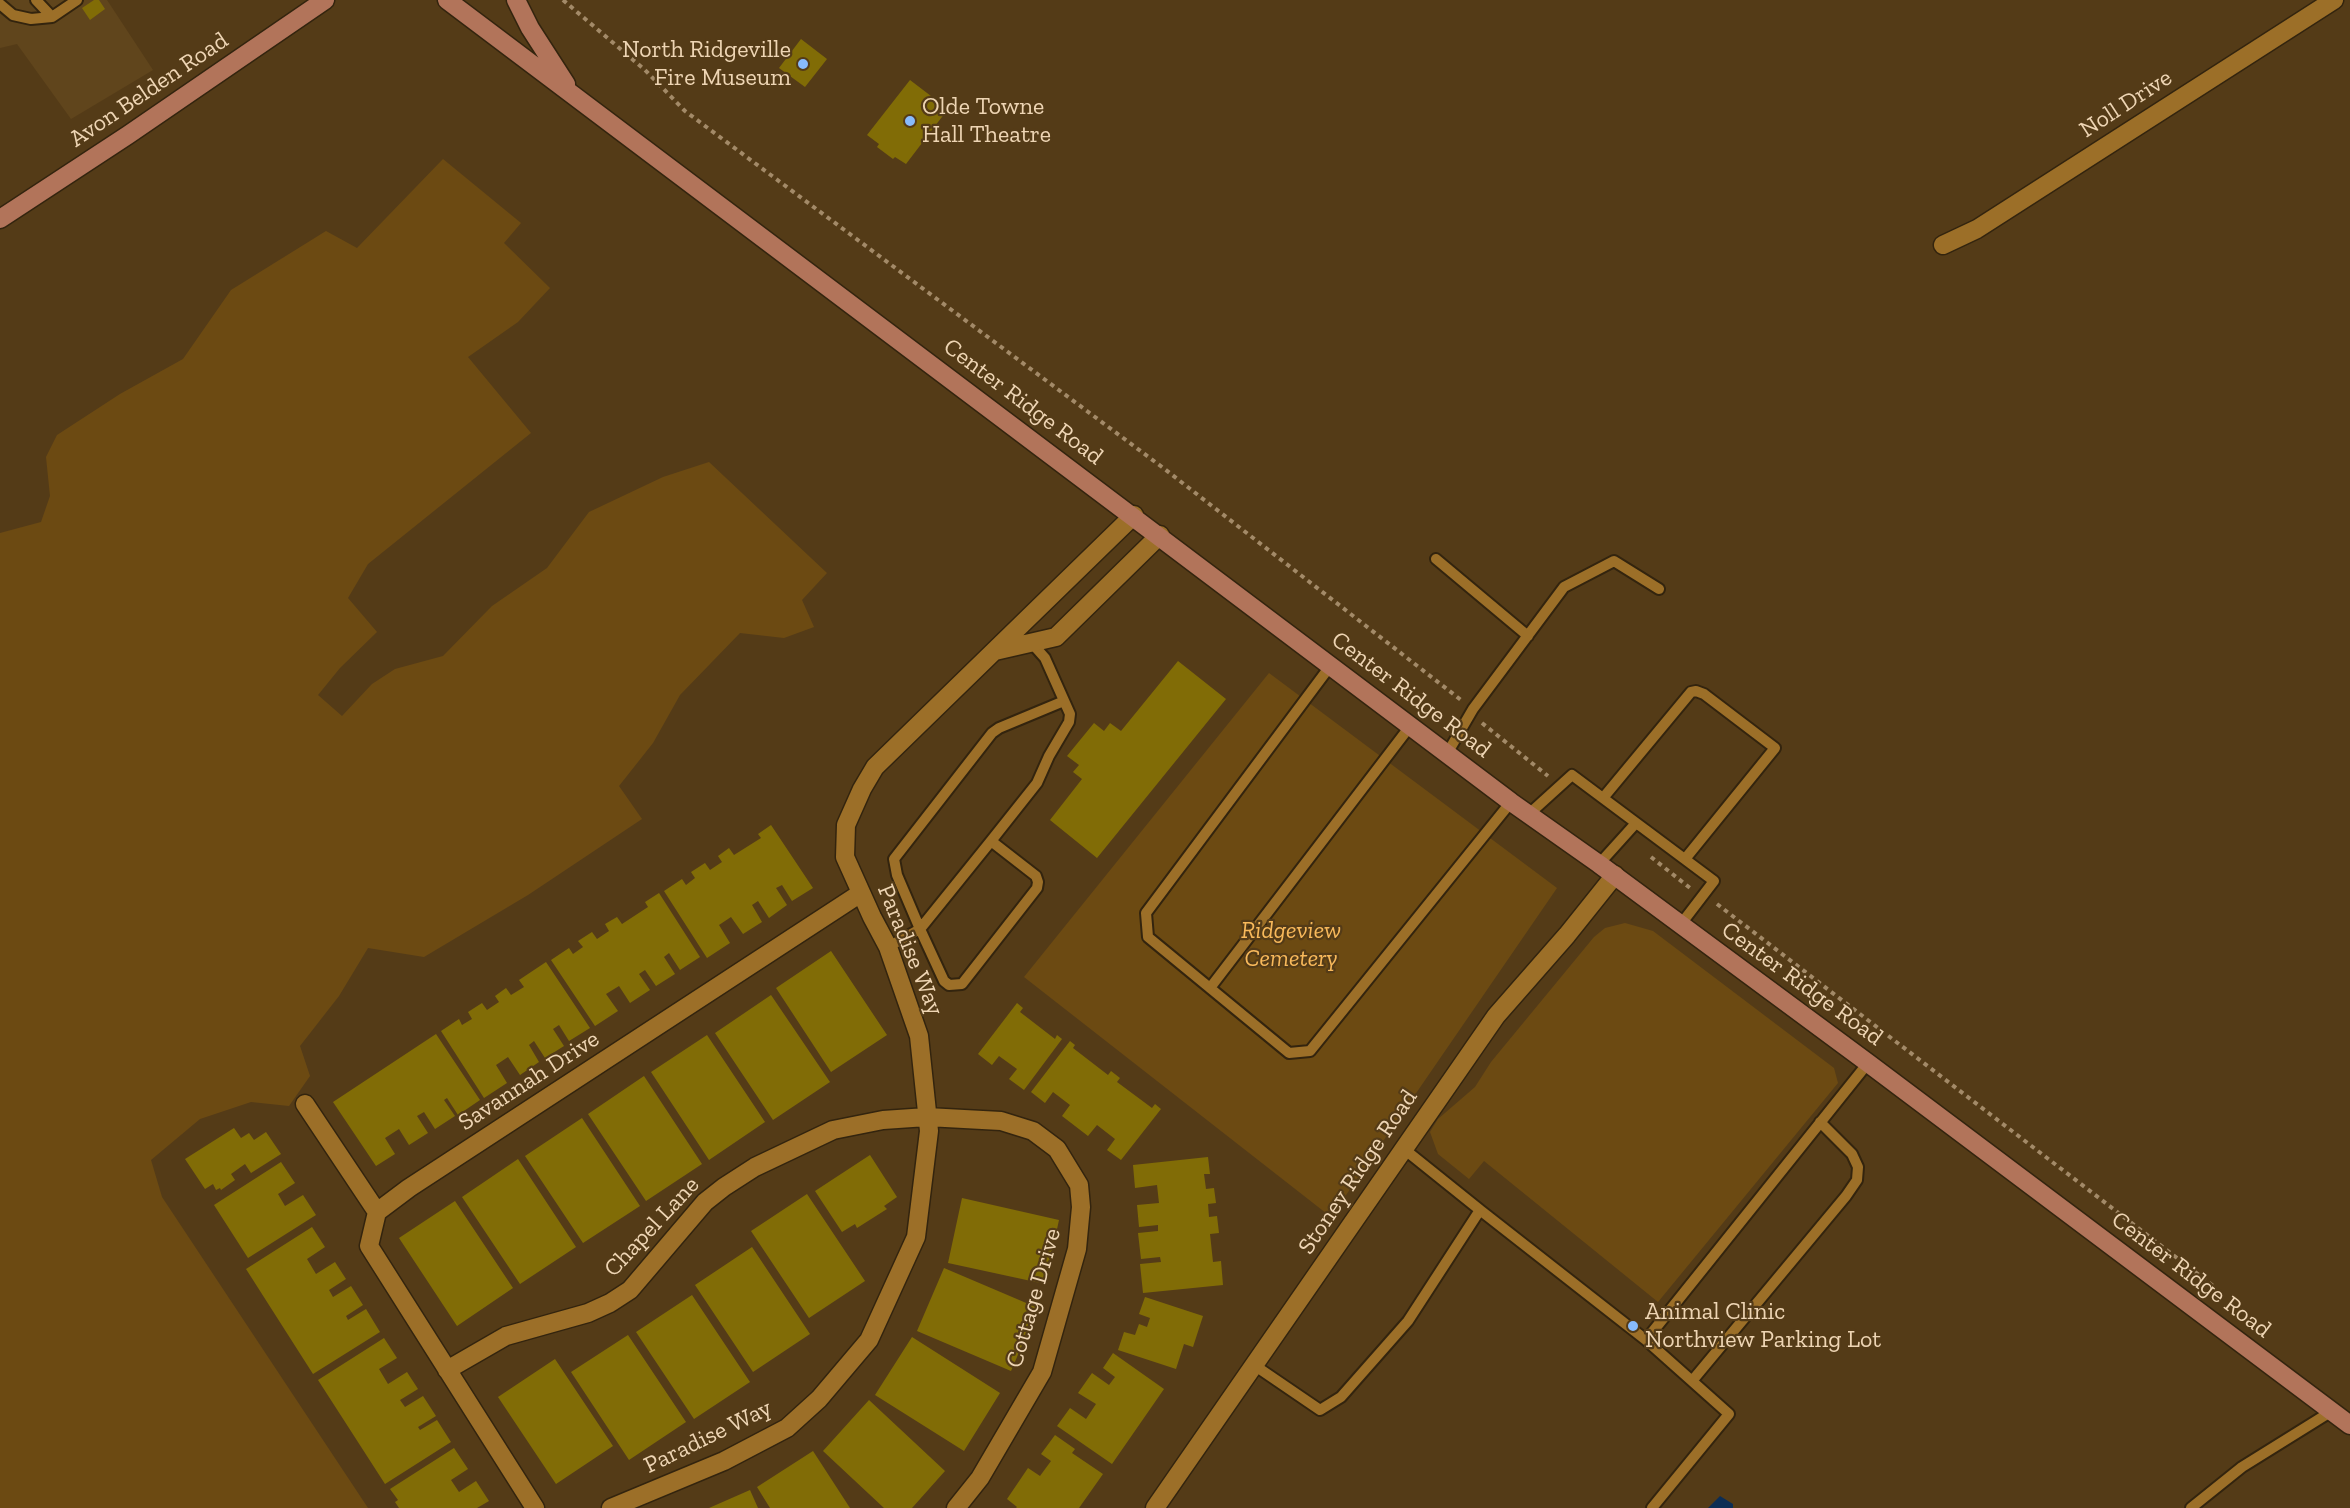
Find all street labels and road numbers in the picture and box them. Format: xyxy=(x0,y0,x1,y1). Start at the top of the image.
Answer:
street label: Avon Belden Road xyxy=(64,26,234,154)
street label: Noll Drive xyxy=(2074,64,2178,144)
street label: Center Ridge Road xyxy=(937,333,1109,471)
street label: Center Ridge Road xyxy=(1325,626,1497,764)
street label: Paradise Way xyxy=(871,880,949,1020)
street label: Center Ridge Road xyxy=(1716,916,1888,1052)
street label: Savannah Drive xyxy=(453,1025,605,1137)
street label: Stoney Ridge Road xyxy=(1292,1084,1424,1260)
street label: Chapel Lane xyxy=(598,1171,706,1283)
street label: Center Ridge Road xyxy=(2105,1206,2277,1344)
street label: Cottage Drive xyxy=(1000,1225,1068,1371)
street label: Paradise Way xyxy=(639,1394,777,1480)

